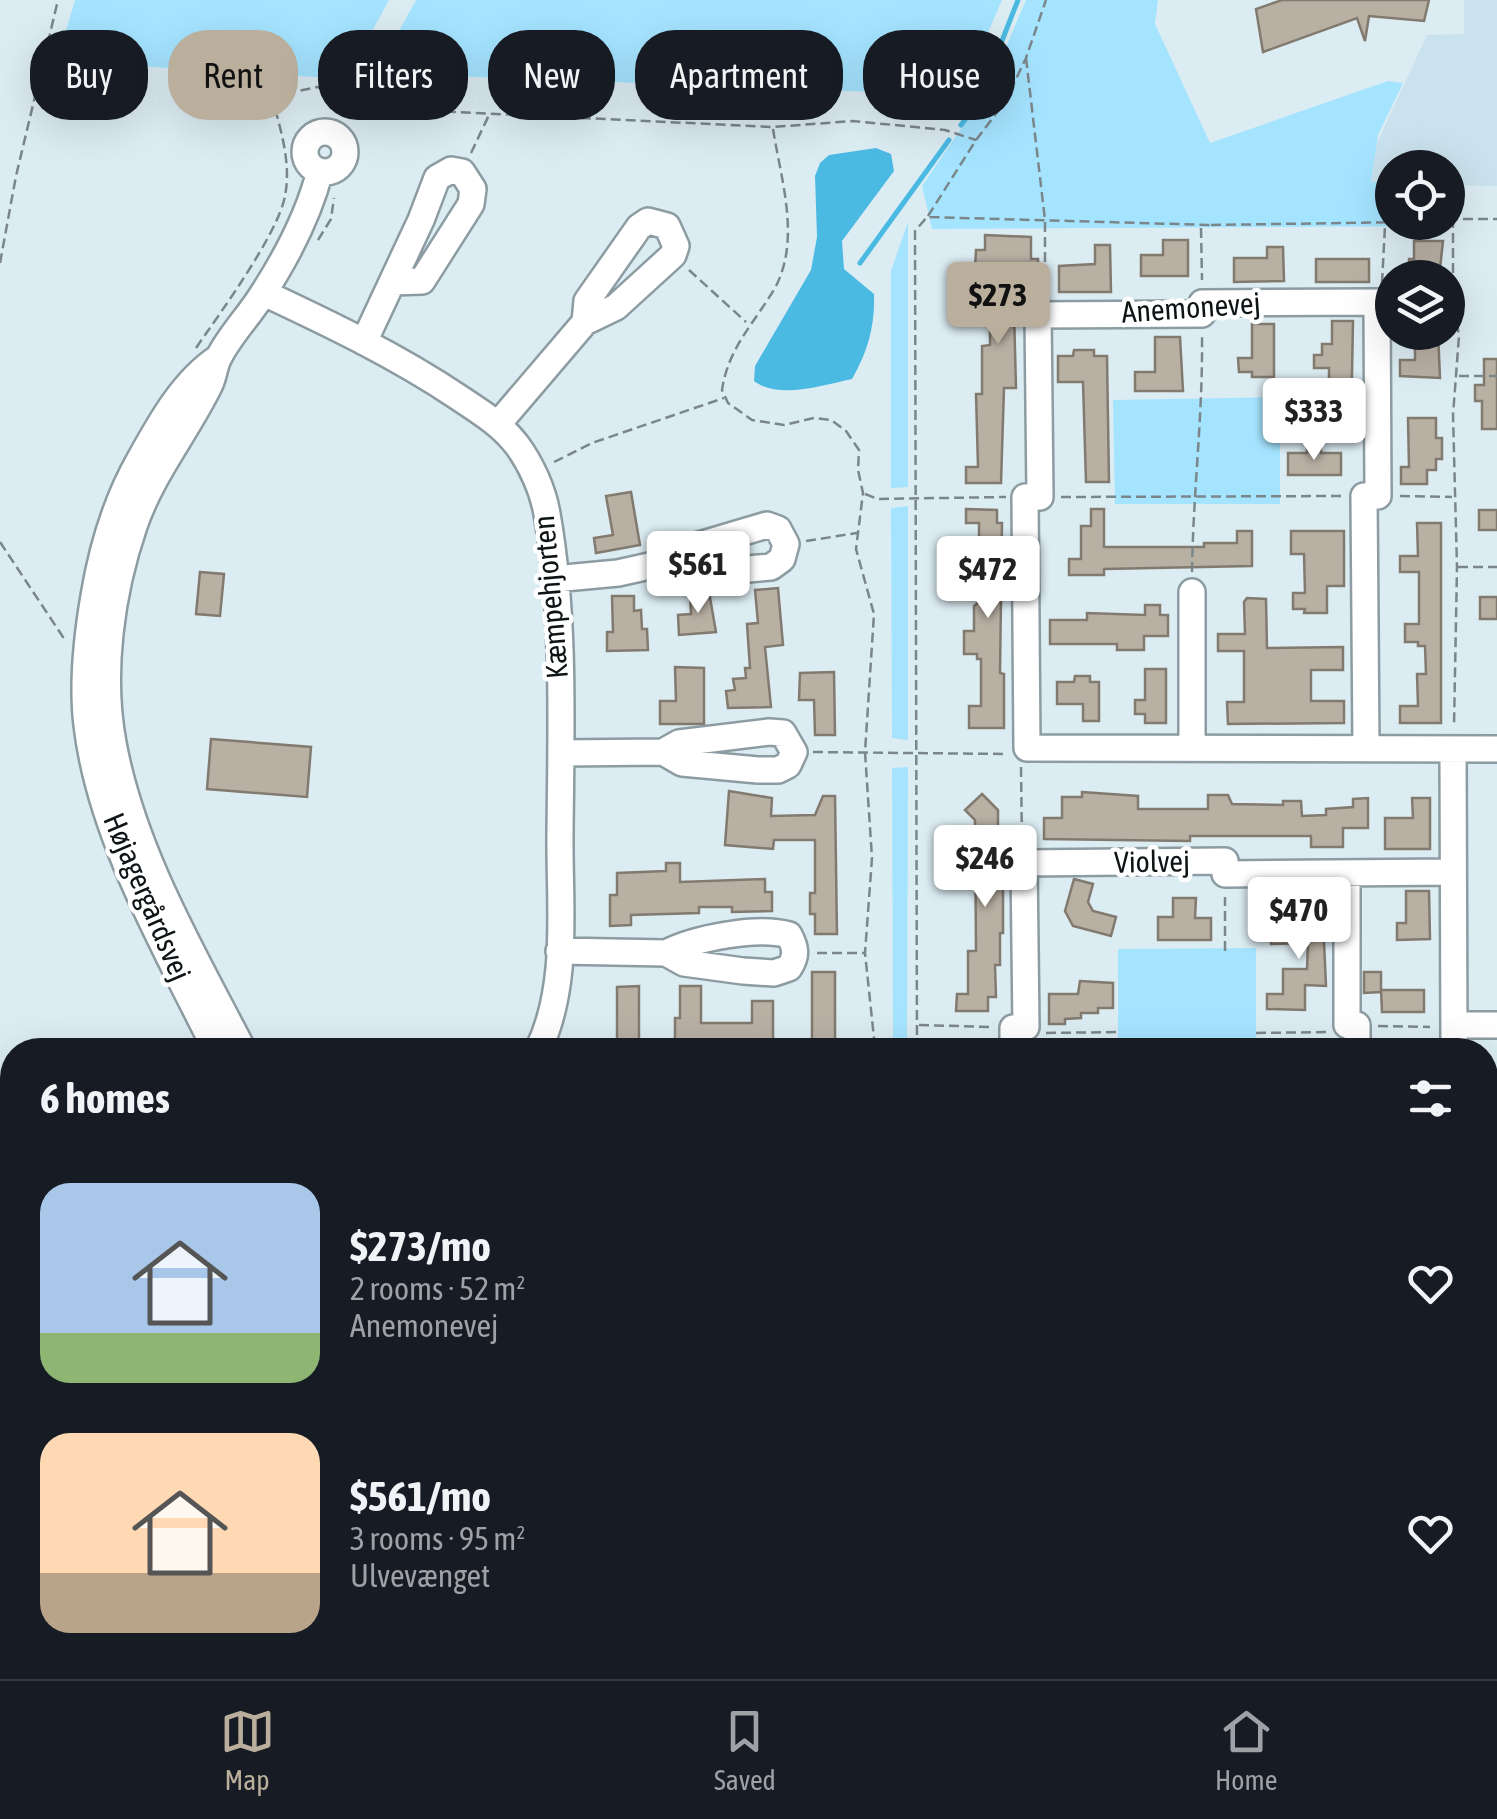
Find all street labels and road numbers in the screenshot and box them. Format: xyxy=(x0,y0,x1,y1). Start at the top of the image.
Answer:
street label: Anemonevej xyxy=(1120,285,1261,329)
street label: Kæmpehjorten xyxy=(526,514,574,680)
street label: Højagergårdsvej xyxy=(97,808,198,986)
street label: Violvej xyxy=(1114,843,1190,879)

